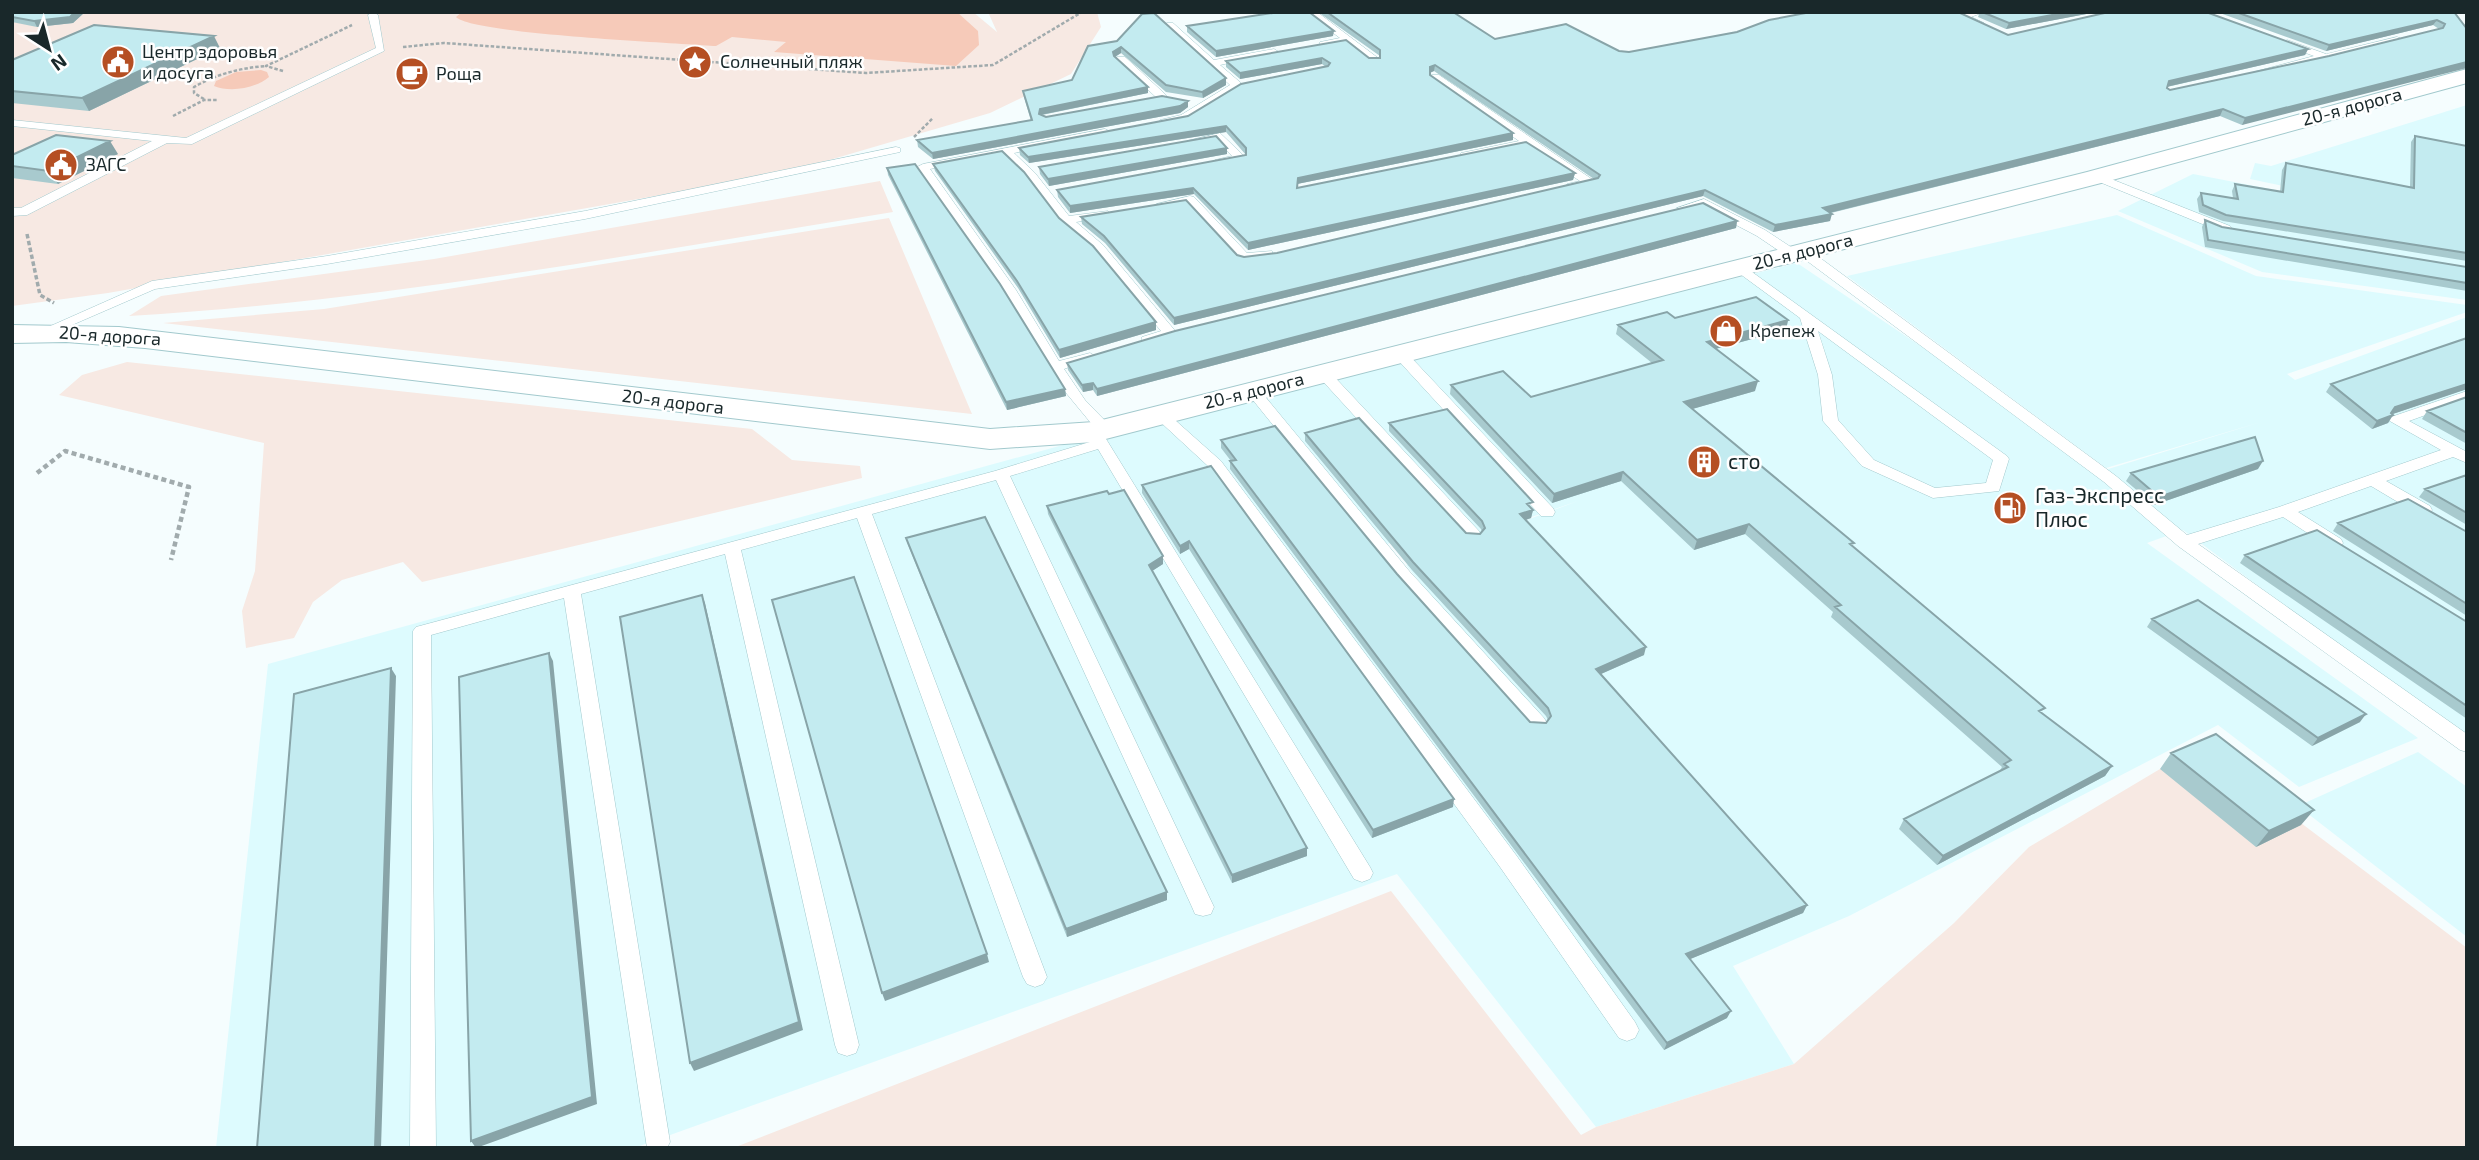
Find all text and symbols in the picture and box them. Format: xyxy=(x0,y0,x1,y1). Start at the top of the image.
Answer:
north arrow xyxy=(14,14,84,84)
place label: Центр здоровья и досуга xyxy=(142,40,277,83)
public building icon: Центр здоровья и досуга xyxy=(99,43,137,81)
place icon: Солнечный пляж xyxy=(676,43,714,81)
text: N xyxy=(47,50,72,76)
place label: Солнечный пляж xyxy=(720,50,863,72)
cafe icon: Роща xyxy=(393,55,431,93)
place label: Роща xyxy=(436,62,482,84)
street label: 20-я дорога xyxy=(2299,82,2404,130)
public building icon: ЗАГС xyxy=(42,146,80,184)
place label: ЗАГС xyxy=(86,153,126,175)
street label: 20-я дорога xyxy=(1750,228,1855,274)
shop icon: Крепеж xyxy=(1707,312,1745,350)
place label: Крепеж xyxy=(1750,319,1815,341)
street label: 20-я дорога xyxy=(58,320,162,350)
street label: 20-я дорога xyxy=(1201,367,1306,413)
street label: 20-я дорога xyxy=(621,384,725,418)
building icon: сто xyxy=(1685,443,1723,481)
place label: сто xyxy=(1728,448,1760,473)
place label: Газ-Экспресс Плюс xyxy=(2035,482,2164,531)
fuel station icon: Газ-Экспресс Плюс xyxy=(1991,489,2029,527)

